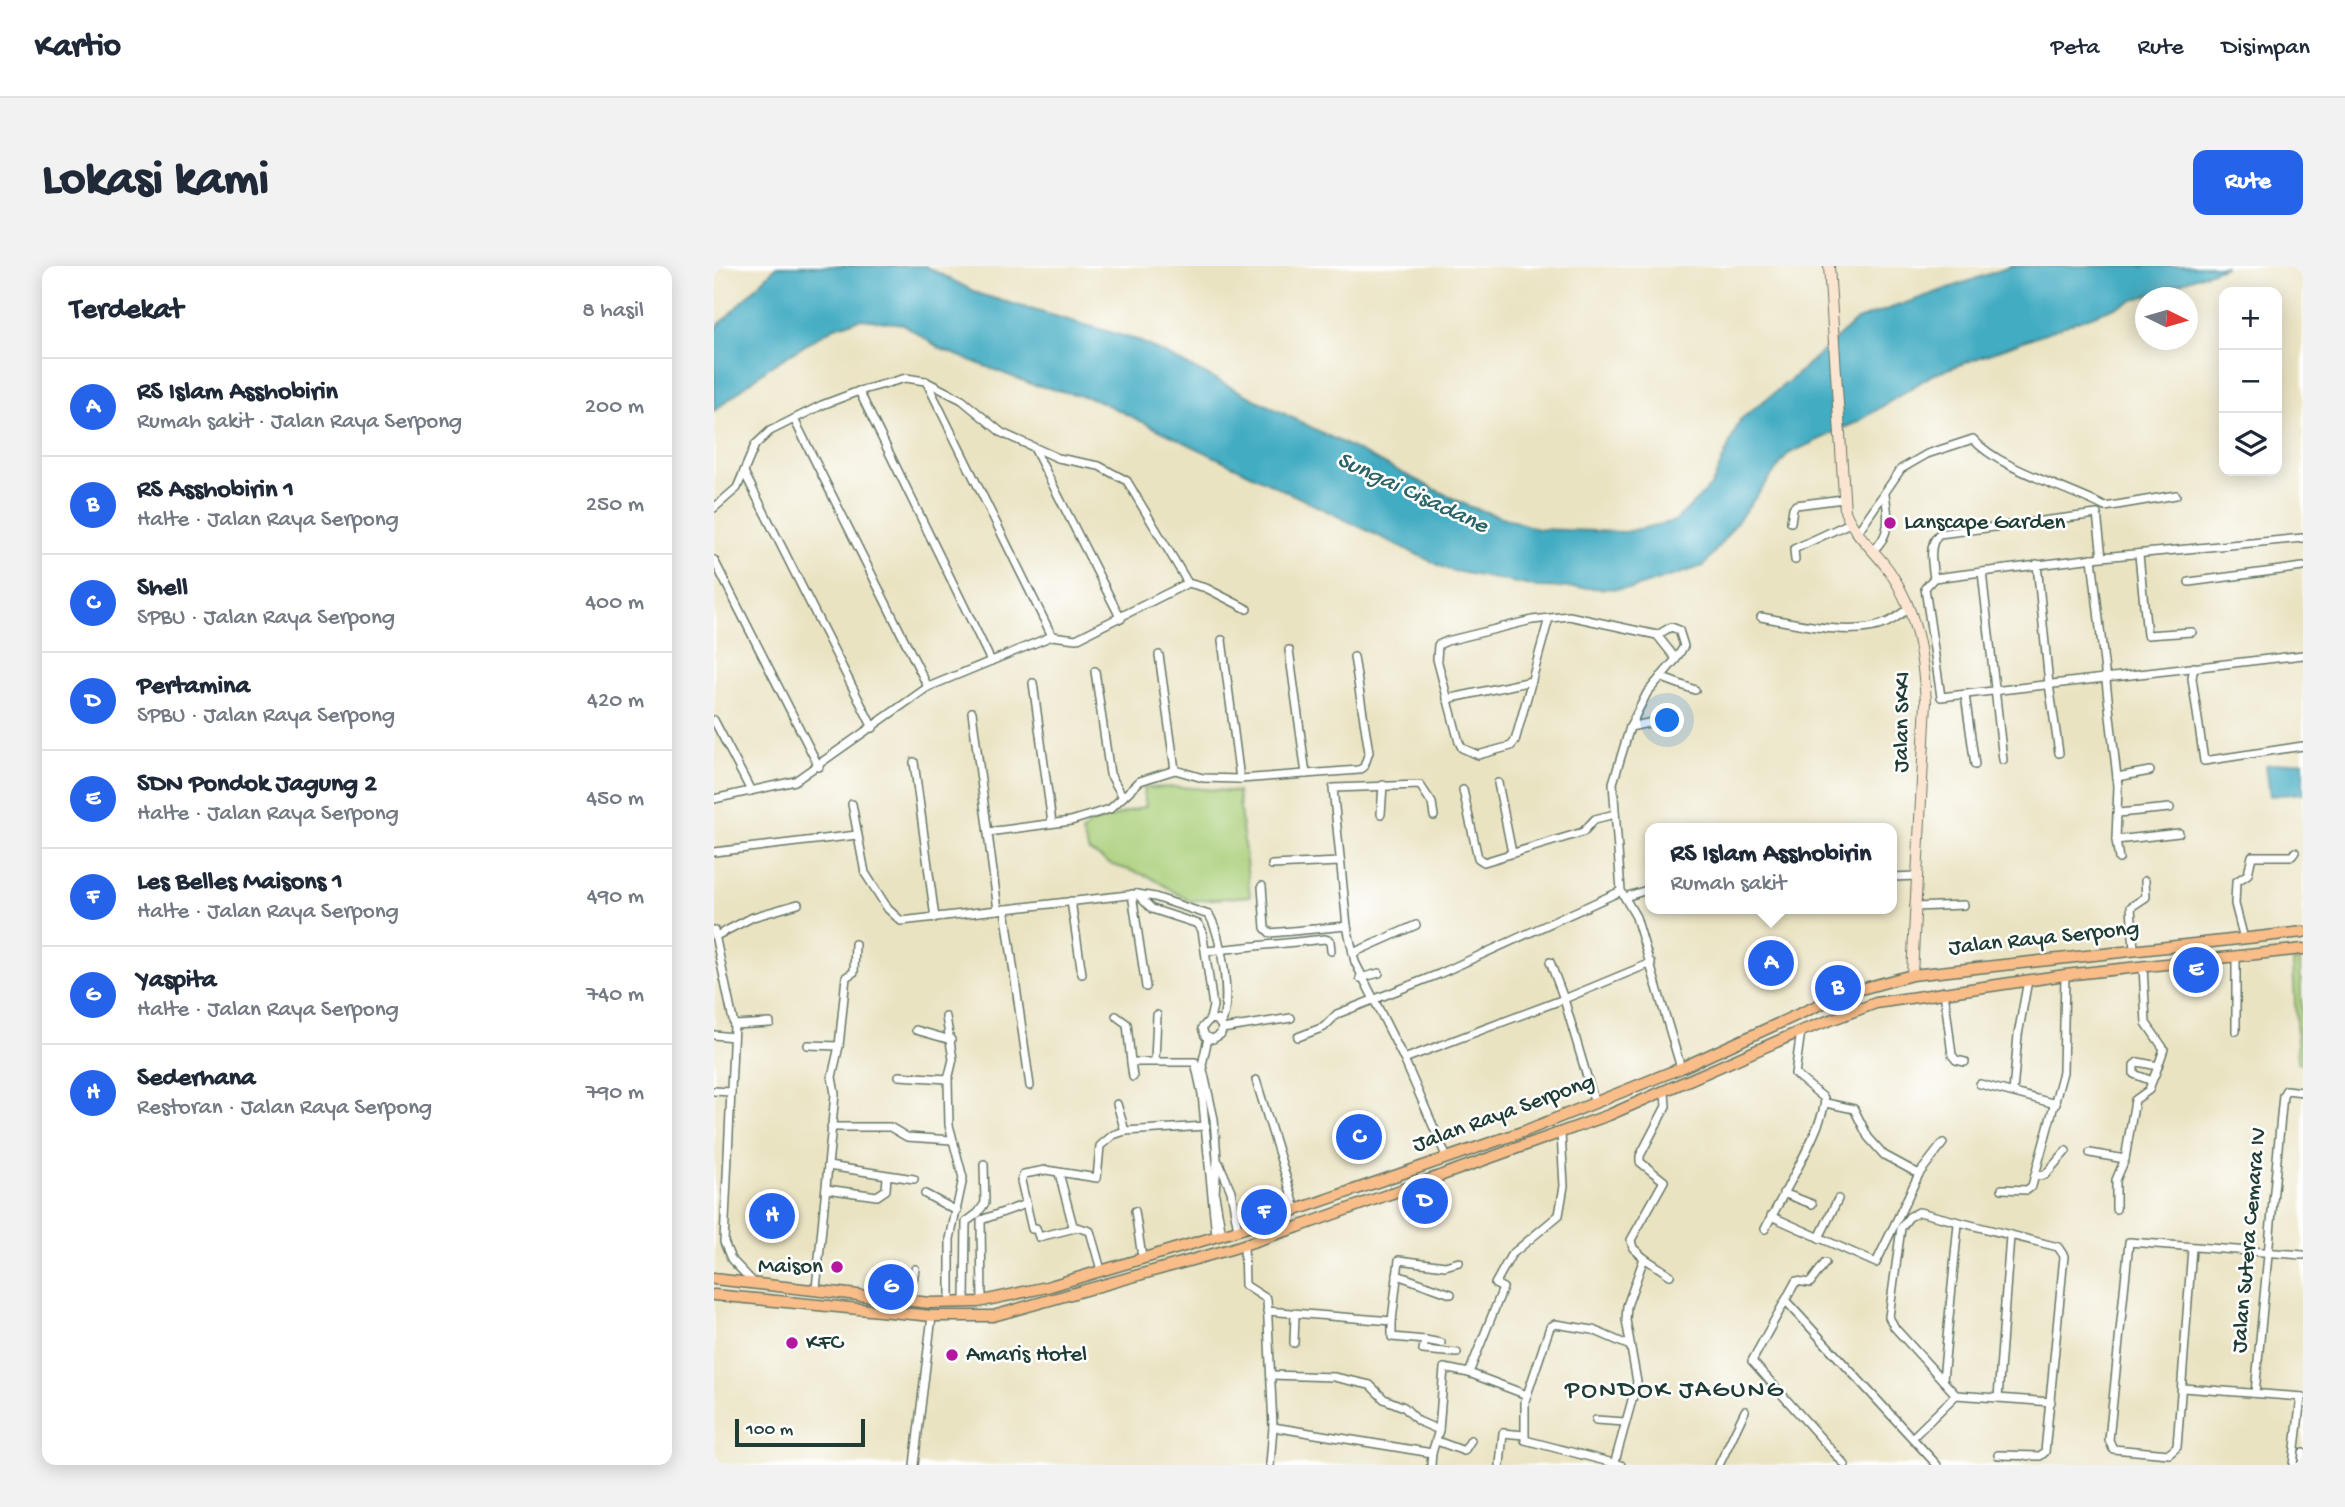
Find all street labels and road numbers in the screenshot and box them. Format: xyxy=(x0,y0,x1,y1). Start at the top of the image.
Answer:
street label: Jalan SKKI xyxy=(1889,671,1917,773)
street label: Jalan Raya Serpong xyxy=(1947,916,2141,962)
street label: Jalan Raya Serpong xyxy=(1409,1069,1599,1159)
street label: Jalan Sutera Cemara IV xyxy=(2227,1126,2273,1354)

